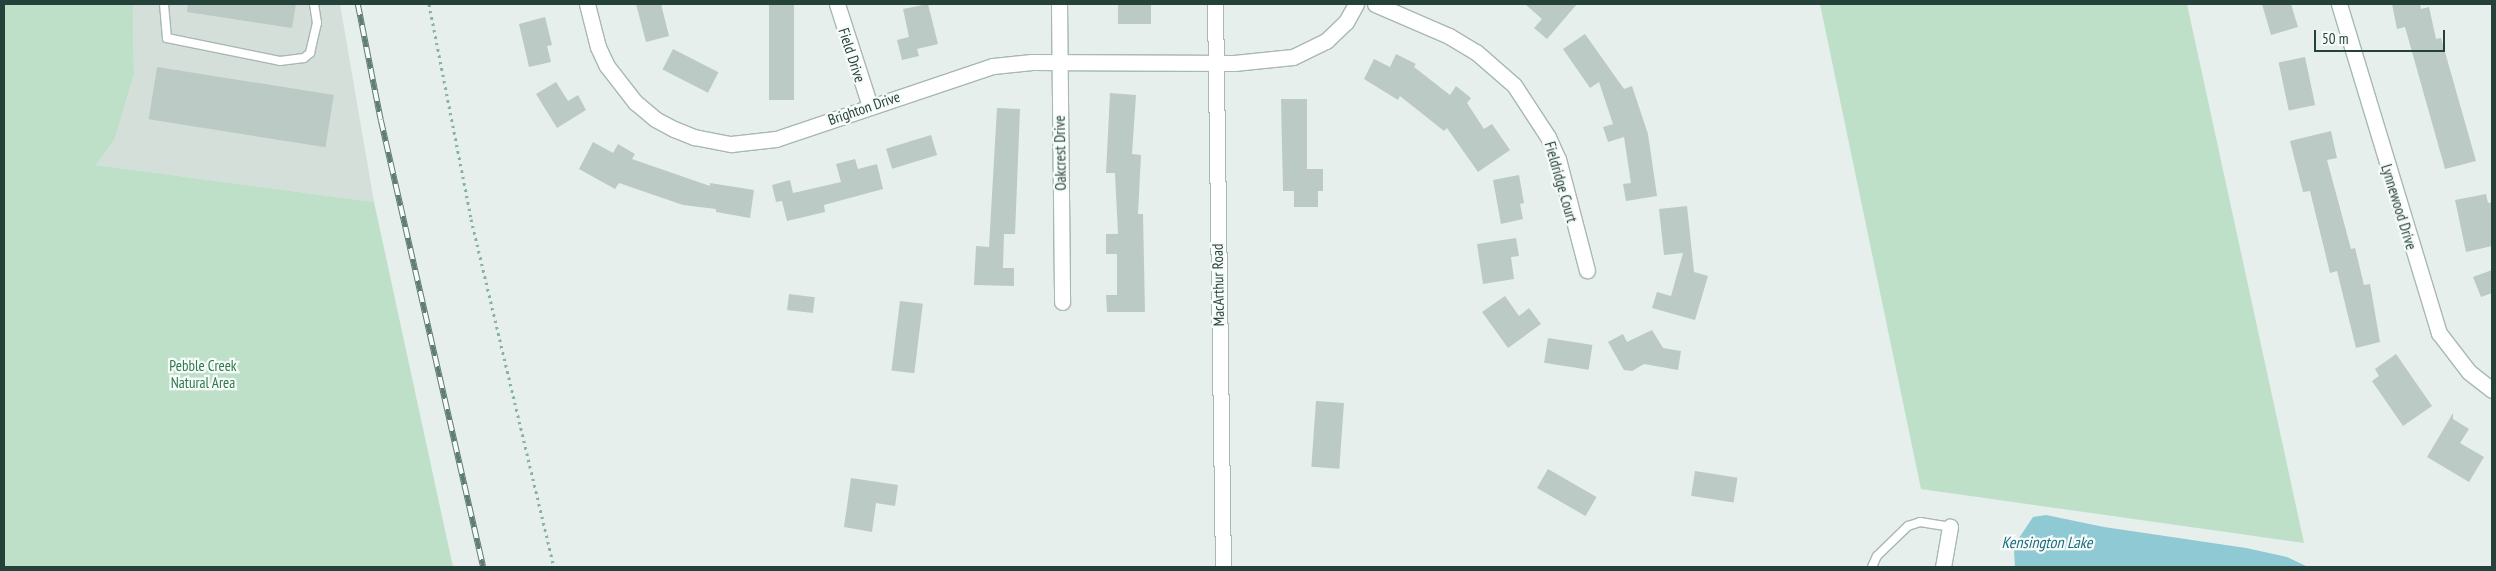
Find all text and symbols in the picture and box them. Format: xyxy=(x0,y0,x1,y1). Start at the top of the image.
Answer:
scale bar xyxy=(2316,20,2447,52)
street label: Field Drive xyxy=(835,26,869,84)
text: 50 m xyxy=(2322,29,2348,48)
street label: Brighton Drive xyxy=(826,87,902,129)
street label: Oakcrest Drive xyxy=(1050,115,1070,191)
street label: Fieldridge Court xyxy=(1541,139,1581,225)
street label: Lynnewood Drive xyxy=(2377,162,2421,252)
street label: MacArthur Road xyxy=(1208,244,1228,326)
park label: Pebble Creek Natural Area xyxy=(169,356,237,391)
water label: Kensington Lake xyxy=(2002,532,2092,552)

